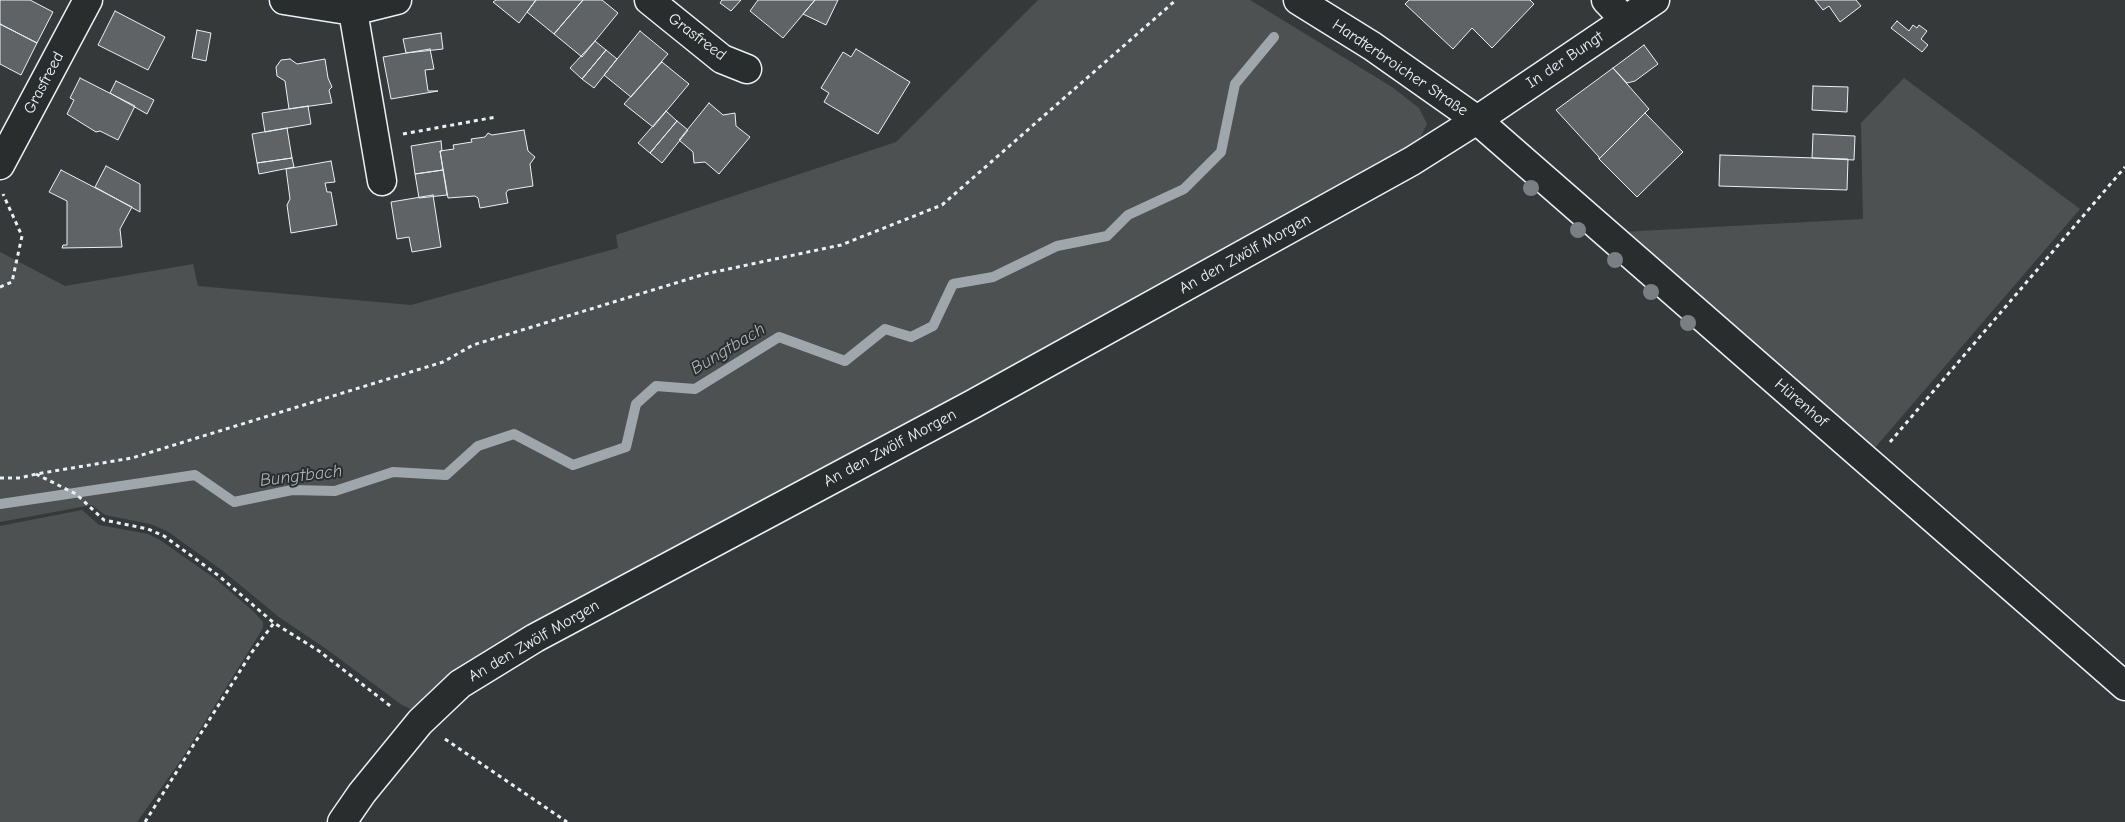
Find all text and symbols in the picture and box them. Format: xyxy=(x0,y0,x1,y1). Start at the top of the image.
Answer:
street label: Grasfreed xyxy=(664,9,730,65)
street label: Hardterbroicher Straße xyxy=(1329,15,1471,121)
street label: In der Bungt xyxy=(1523,27,1607,93)
street label: Grasfreed xyxy=(20,49,68,117)
street label: An den Zwölf Morgen xyxy=(1176,210,1314,298)
water label: Bungtbach xyxy=(687,318,769,380)
street label: Hürenhof xyxy=(1771,375,1831,431)
street label: An den Zwölf Morgen xyxy=(820,405,960,491)
water label: Bungtbach xyxy=(259,460,343,492)
street label: An den Zwölf Morgen xyxy=(465,596,603,686)

